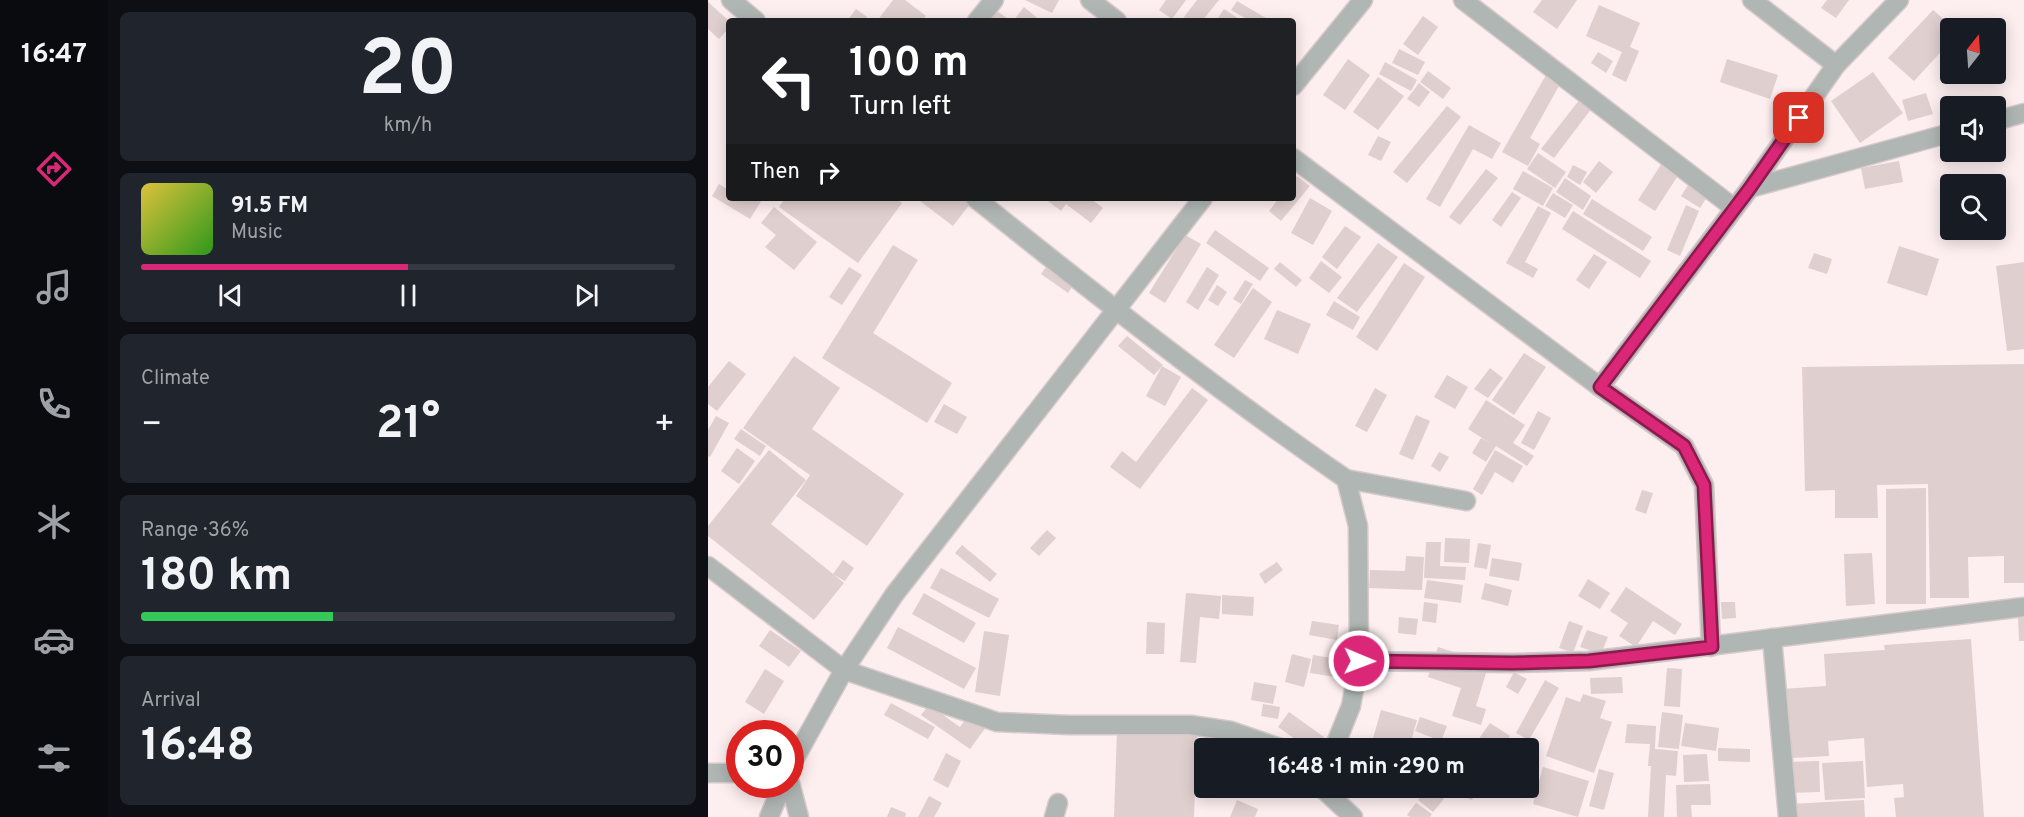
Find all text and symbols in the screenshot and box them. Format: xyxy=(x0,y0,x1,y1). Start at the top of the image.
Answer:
north arrow xyxy=(1940,18,2006,84)
map controls xyxy=(1940,18,2006,240)
text: 20 xyxy=(359,24,457,123)
text: 16:47 xyxy=(21,38,87,72)
text: 100 m xyxy=(849,38,968,91)
icon: left xyxy=(750,42,828,120)
text: Turn left xyxy=(849,90,951,124)
pin xyxy=(1773,92,1824,143)
button: sound xyxy=(1940,96,2006,162)
icon: arrive xyxy=(1782,101,1815,134)
text: km/h xyxy=(384,113,432,139)
icon: directions xyxy=(33,148,75,190)
icon: right xyxy=(812,156,845,189)
text: Then xyxy=(750,159,800,186)
button: search xyxy=(1940,174,2006,240)
text: 91.5 FM xyxy=(231,193,308,220)
text: Music xyxy=(231,220,283,246)
icon: music xyxy=(33,266,75,308)
icon: previous xyxy=(214,279,247,312)
icon: pause xyxy=(392,279,425,312)
icon: next xyxy=(570,279,603,312)
text: Climate xyxy=(141,366,210,392)
icon: phone xyxy=(33,383,75,425)
text: 21° xyxy=(376,397,440,454)
text: − xyxy=(141,405,162,447)
text: + xyxy=(654,405,675,447)
icon: climate xyxy=(33,501,75,543)
text: Range · 36% xyxy=(141,518,249,544)
text: 180 km xyxy=(141,549,292,606)
icon: car xyxy=(33,619,75,661)
position arrow xyxy=(1327,629,1391,693)
text: Arrival xyxy=(141,688,201,714)
text: 16:48 xyxy=(141,719,255,776)
speed limit sign: 30 xyxy=(726,720,804,798)
icon: filters xyxy=(33,737,75,779)
text: 16:48 · 1 min · 290 m xyxy=(1268,754,1465,781)

